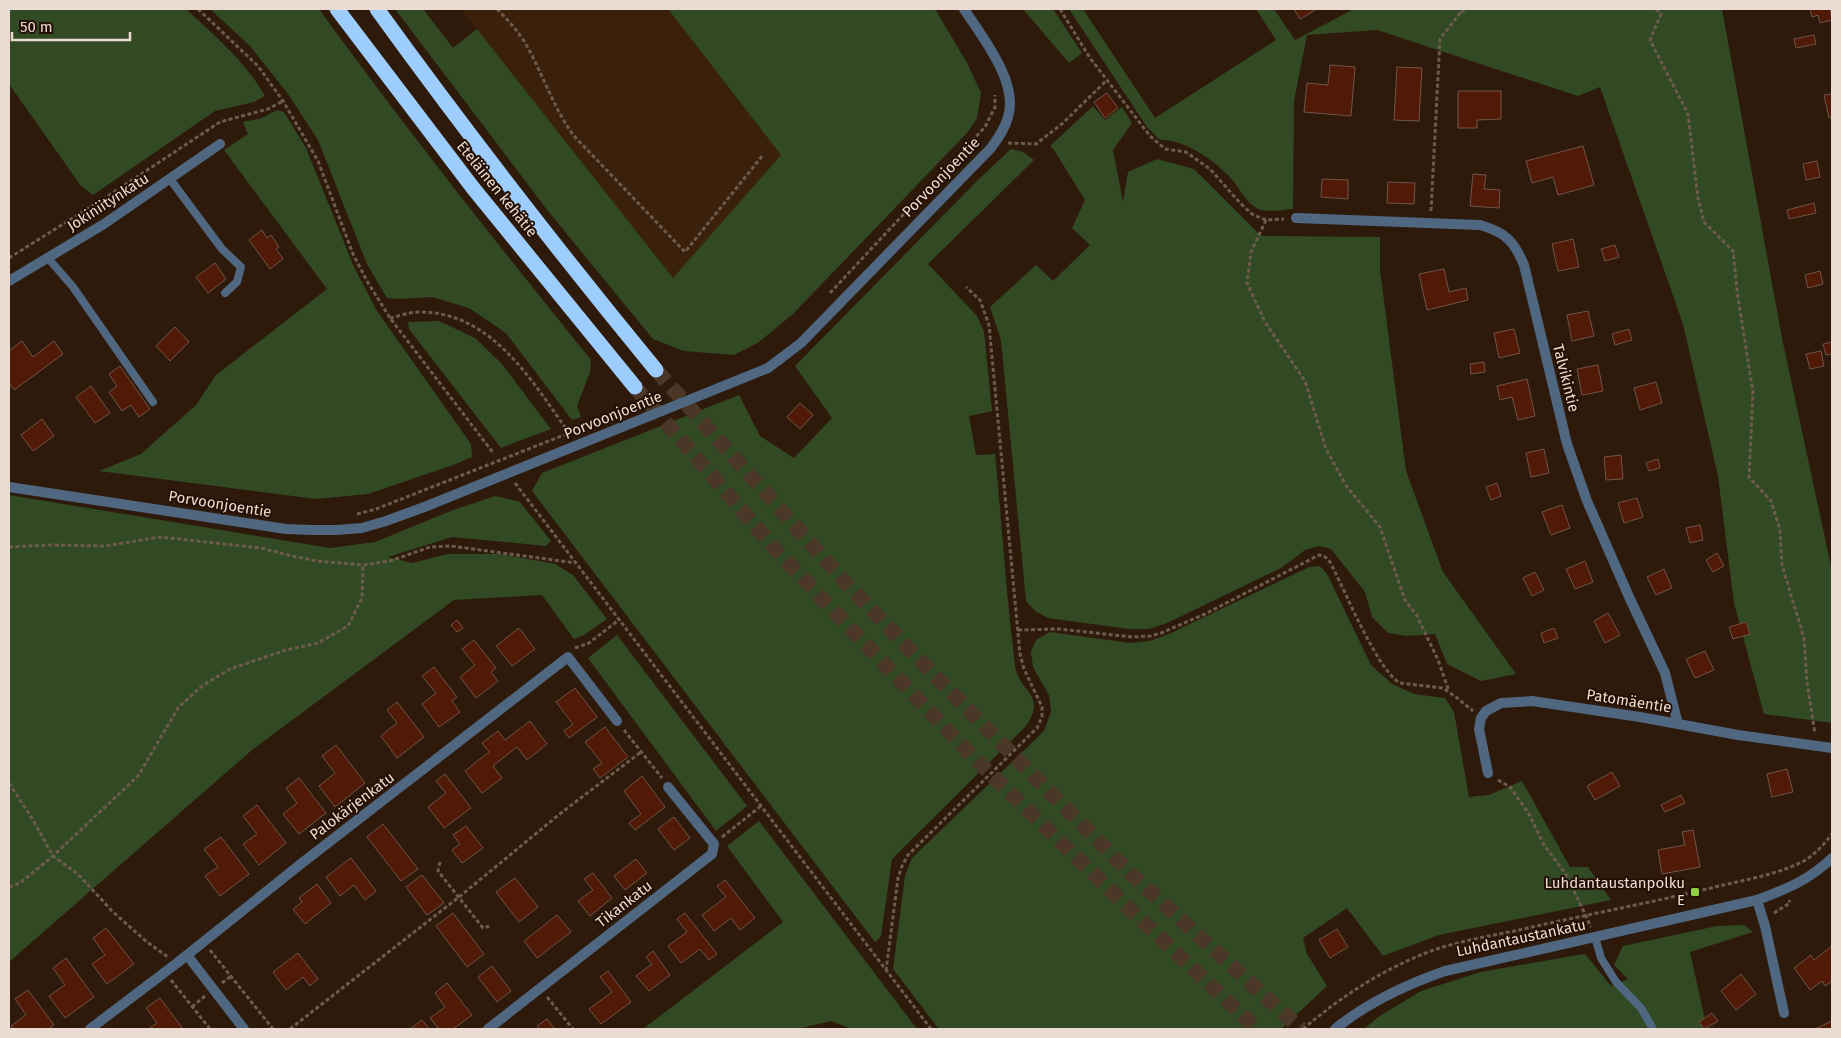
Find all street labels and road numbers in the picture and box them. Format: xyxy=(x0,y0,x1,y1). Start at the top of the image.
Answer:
street label: Porvoonjoentie xyxy=(898,133,984,221)
street label: Eteläinen kehätie xyxy=(453,137,541,241)
street label: Jokiniitynkatu xyxy=(64,169,152,235)
street label: Talvikintie xyxy=(1549,342,1583,414)
street label: Porvoonjoentie xyxy=(561,387,665,443)
street label: Porvoonjoentie xyxy=(167,487,273,521)
street label: Patomäentie xyxy=(1585,685,1673,717)
street label: Palokärjenkatu xyxy=(306,768,398,844)
street label: Tikankatu xyxy=(592,877,656,931)
street label: Luhdantaustankatu xyxy=(1455,915,1587,961)

